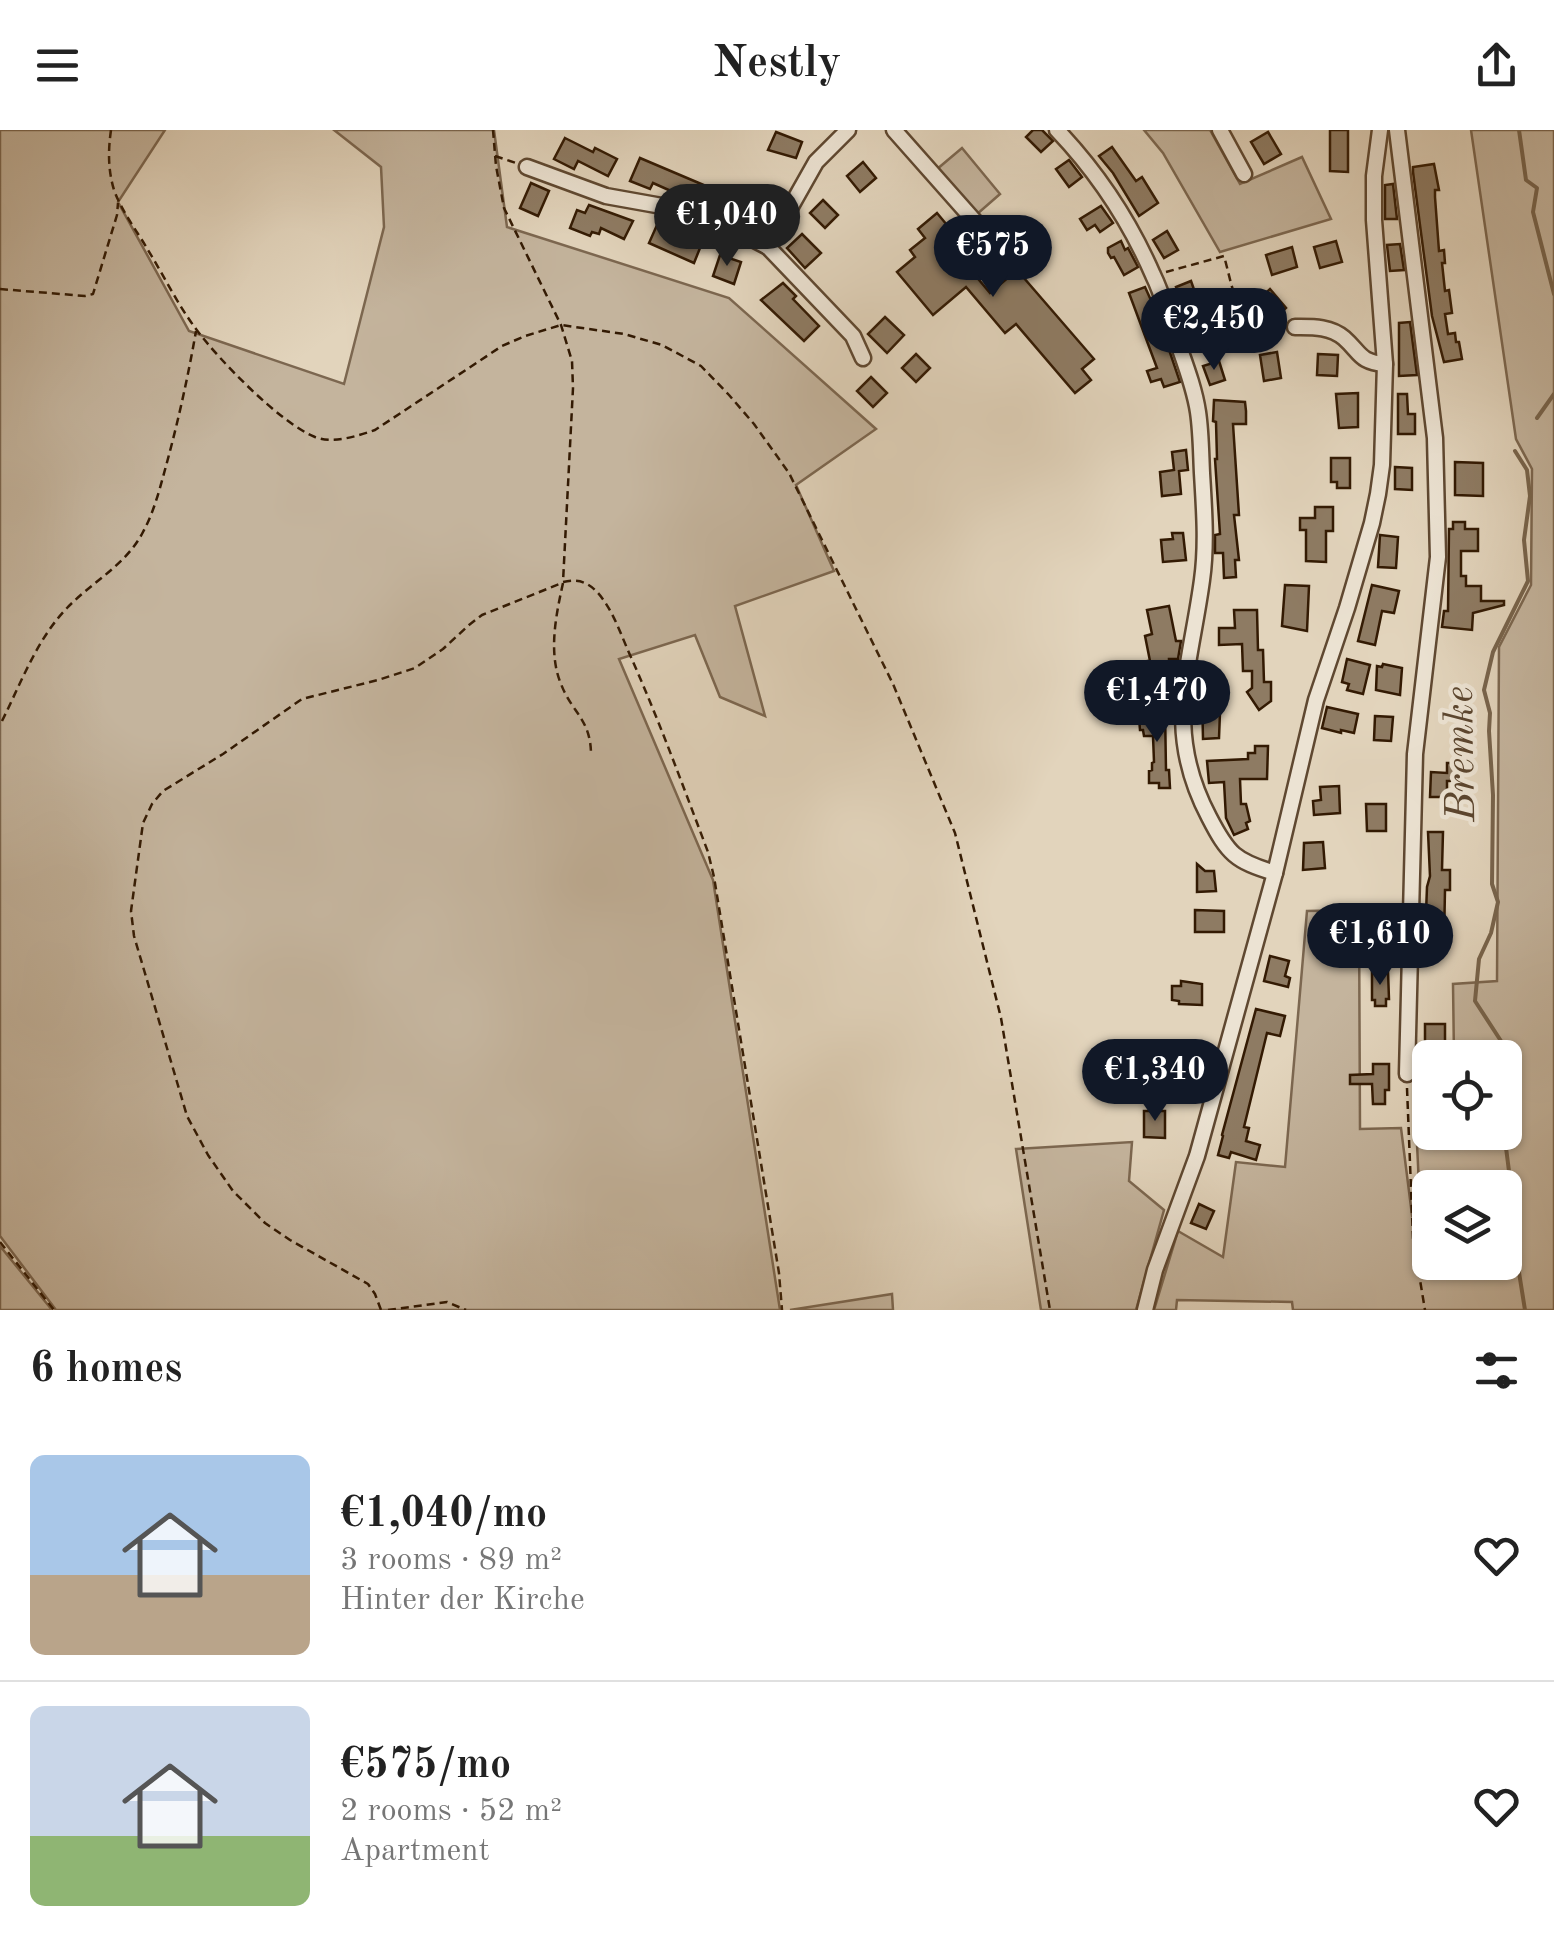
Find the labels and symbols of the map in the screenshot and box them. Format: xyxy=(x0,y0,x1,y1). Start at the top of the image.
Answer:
pin: €1,040 xyxy=(646,184,808,269)
pin: €575 xyxy=(934,215,1052,300)
pin: €2,450 xyxy=(1133,288,1295,373)
pin: €1,470 xyxy=(1076,660,1238,745)
water label: Bremke xyxy=(1440,686,1484,823)
pin: €1,610 xyxy=(1299,903,1461,988)
pin: €1,340 xyxy=(1074,1039,1236,1124)

